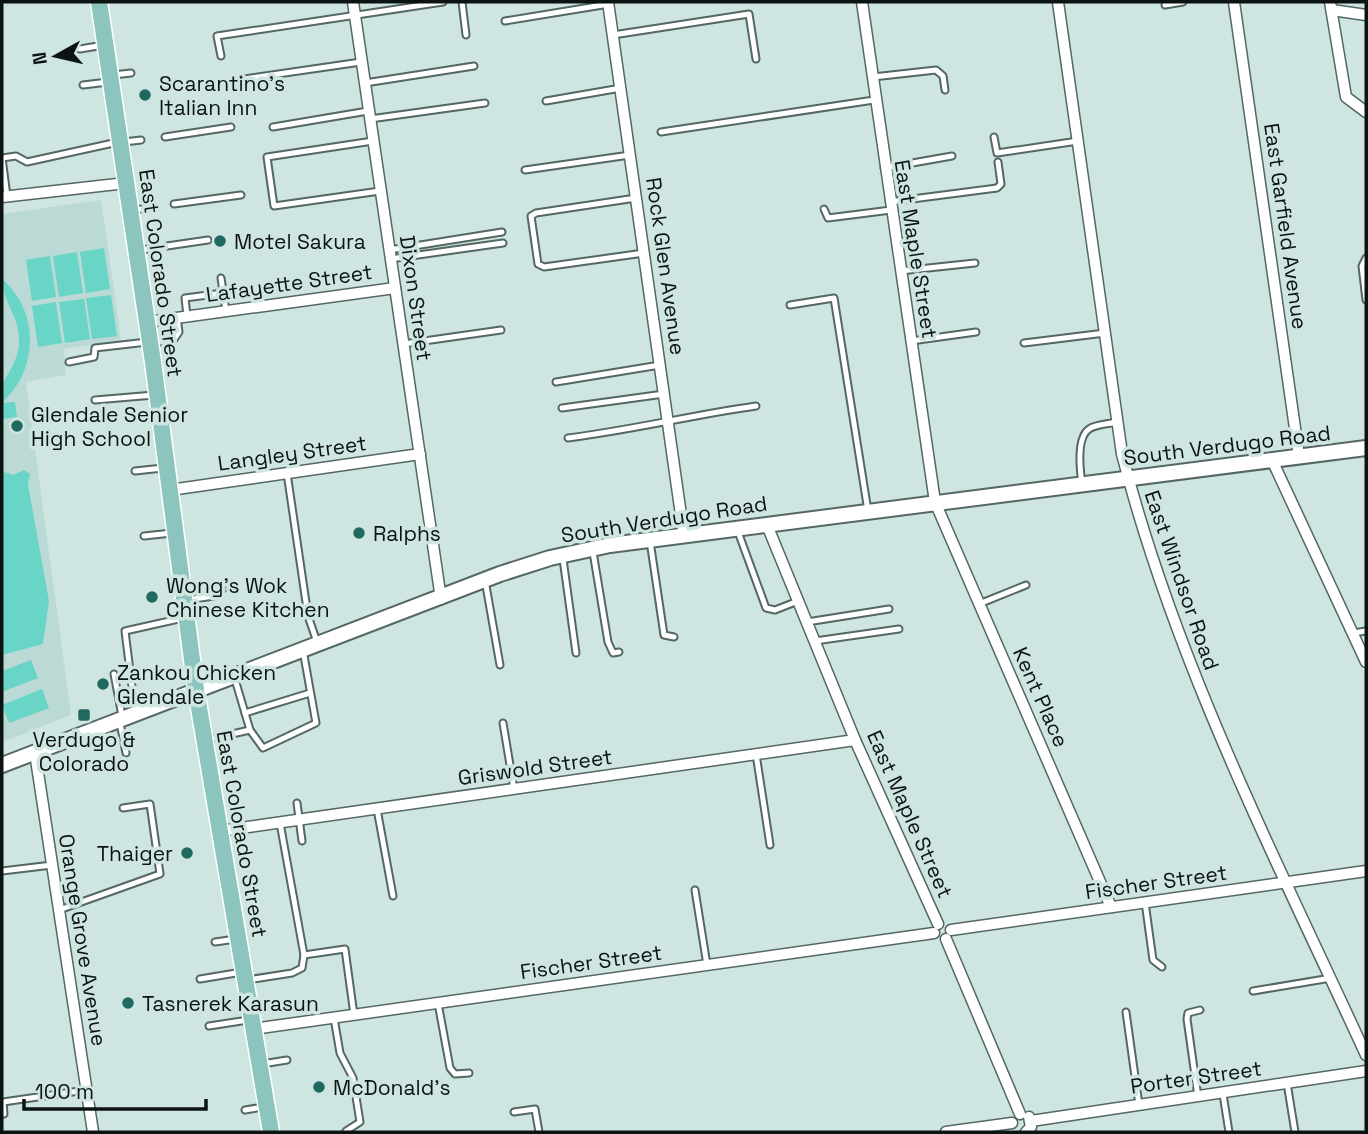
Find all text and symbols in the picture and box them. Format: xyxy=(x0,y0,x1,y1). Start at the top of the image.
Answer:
north arrow xyxy=(21,21,91,91)
text: N xyxy=(26,50,53,66)
place label: Scarantino's Italian Inn xyxy=(159,70,285,121)
marker: Scarantino's Italian Inn xyxy=(137,87,153,103)
street label: East Garfield Avenue xyxy=(1258,121,1314,331)
street label: East Maple Street xyxy=(889,158,943,340)
street label: East Colorado Street xyxy=(133,167,189,379)
street label: Rock Glen Avenue xyxy=(640,175,692,357)
place label: Motel Sakura xyxy=(234,228,366,255)
marker: Motel Sakura xyxy=(212,233,228,249)
street label: Dixon Street xyxy=(394,234,438,362)
street label: Lafayette Street xyxy=(204,258,374,308)
place label: Glendale Senior High School xyxy=(31,401,188,452)
marker: Glendale Senior High School xyxy=(9,418,25,434)
street label: South Verdugo Road xyxy=(1122,419,1332,471)
street label: Langley Street xyxy=(216,429,368,477)
street label: East Windsor Road xyxy=(1139,487,1225,673)
street label: South Verdugo Road xyxy=(559,489,769,549)
place label: Ralphs xyxy=(373,520,441,547)
marker: Ralphs xyxy=(351,525,367,541)
place label: Wong's Wok Chinese Kitchen xyxy=(166,572,330,623)
marker: Wong's Wok Chinese Kitchen xyxy=(144,589,160,605)
street label: Kent Place xyxy=(1007,643,1075,751)
place label: Zankou Chicken Glendale xyxy=(117,659,276,710)
marker: Zankou Chicken Glendale xyxy=(95,676,111,692)
marker: Verdugo & Colorado xyxy=(76,707,92,723)
place label: Verdugo & Colorado xyxy=(32,726,136,777)
street label: East Maple Street xyxy=(861,726,959,902)
street label: East Colorado Street xyxy=(210,728,274,940)
street label: Griswold Street xyxy=(456,743,614,791)
street label: Orange Grove Avenue xyxy=(53,832,113,1048)
place label: Thaiger xyxy=(97,840,173,867)
marker: Thaiger xyxy=(179,845,195,861)
street label: Fischer Street xyxy=(1083,859,1229,905)
street label: Fischer Street xyxy=(518,939,664,985)
place label: Tasnerek Karasun xyxy=(142,990,319,1017)
marker: Tasnerek Karasun xyxy=(120,995,136,1011)
street label: Porter Street xyxy=(1129,1054,1263,1100)
scale bar xyxy=(24,1068,206,1112)
place label: McDonald's xyxy=(333,1074,451,1101)
text: 100 m xyxy=(35,1078,94,1105)
marker: McDonald's xyxy=(311,1079,327,1095)

